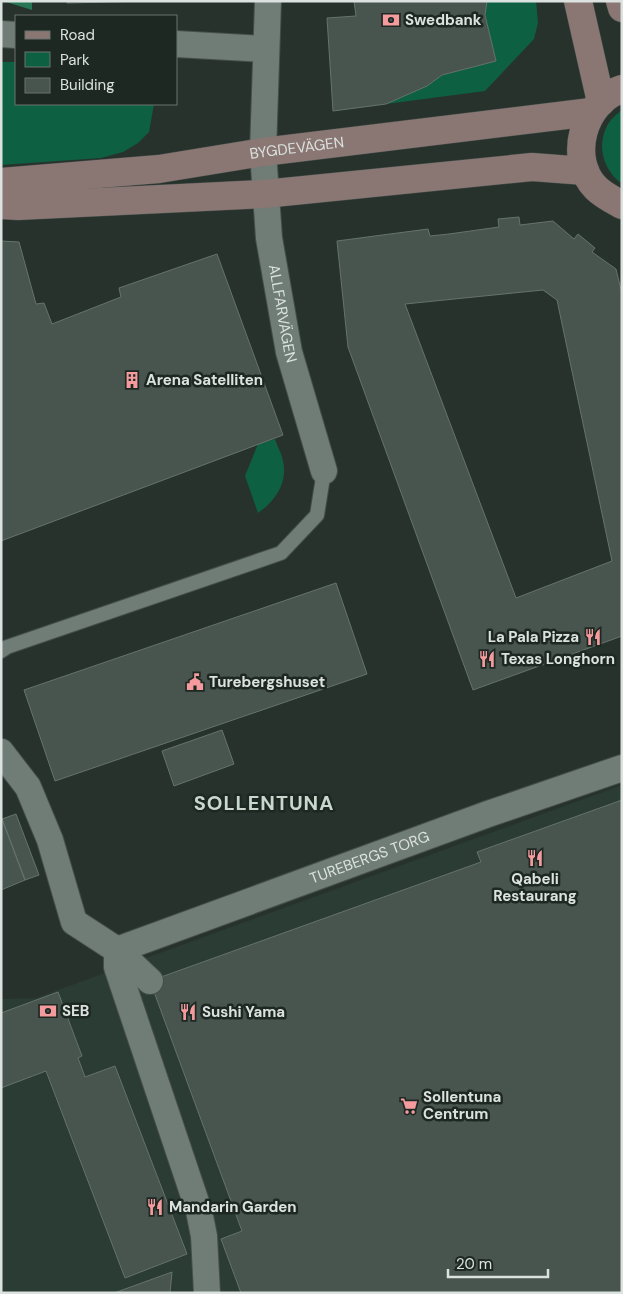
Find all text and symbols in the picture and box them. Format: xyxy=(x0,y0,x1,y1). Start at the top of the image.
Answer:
bank icon: Swedbank xyxy=(381,10,401,30)
place label: Swedbank xyxy=(405,10,482,30)
legend xyxy=(15,15,178,105)
text: Road xyxy=(60,25,95,45)
text: Park xyxy=(60,50,90,70)
text: Building xyxy=(60,75,115,95)
street label: BYGDEVÄGEN xyxy=(248,132,345,164)
street label: ALLFARVÄGEN xyxy=(264,263,302,365)
building icon: Arena Satelliten xyxy=(122,370,142,390)
place label: Arena Satelliten xyxy=(146,370,263,390)
place label: La Pala Pizza xyxy=(488,627,579,647)
restaurant icon: La Pala Pizza xyxy=(583,627,603,647)
restaurant icon: Texas Longhorn xyxy=(477,649,497,669)
place label: Texas Longhorn xyxy=(501,649,615,669)
public building icon: Turebergshuset xyxy=(185,672,205,692)
place label: Turebergshuset xyxy=(209,672,325,692)
district label: SOLLENTUNA xyxy=(194,790,334,816)
street label: TUREBERGS TORG xyxy=(307,826,432,888)
restaurant icon: Qabeli Restaurang xyxy=(525,848,545,868)
place label: Qabeli Restaurang xyxy=(493,869,577,906)
bank icon: SEB xyxy=(38,1001,58,1021)
place label: SEB xyxy=(62,1001,89,1021)
restaurant icon: Sushi Yama xyxy=(178,1002,198,1022)
place label: Sushi Yama xyxy=(202,1002,285,1022)
place label: Sollentuna Centrum xyxy=(423,1087,501,1124)
supermarket icon: Sollentuna Centrum xyxy=(399,1096,419,1116)
restaurant icon: Mandarin Garden xyxy=(145,1197,165,1217)
place label: Mandarin Garden xyxy=(169,1197,297,1217)
scale bar xyxy=(448,1246,548,1278)
text: 20 m xyxy=(456,1254,492,1274)

